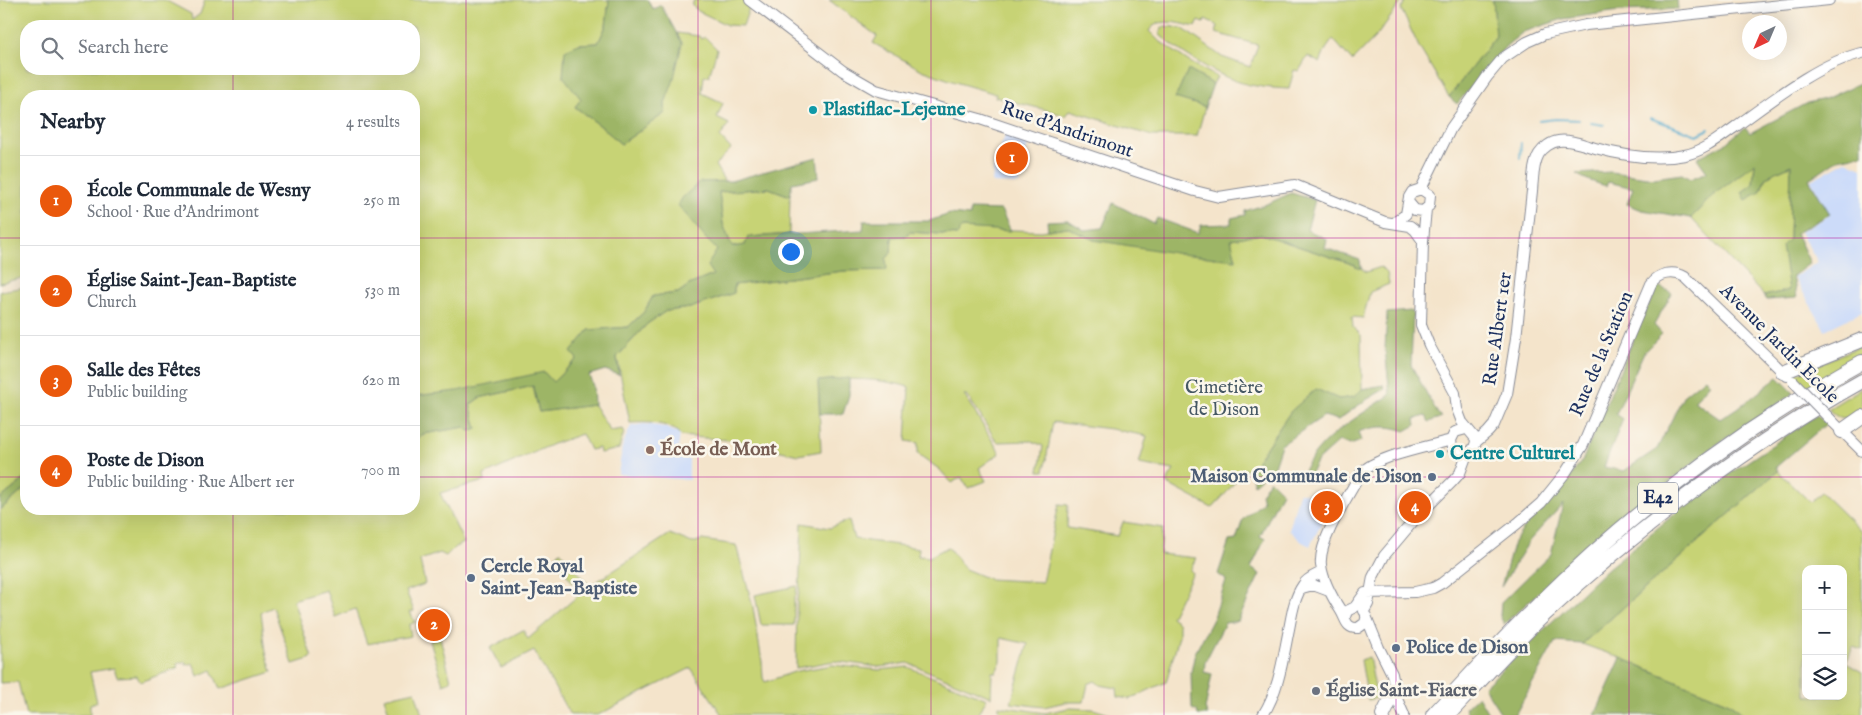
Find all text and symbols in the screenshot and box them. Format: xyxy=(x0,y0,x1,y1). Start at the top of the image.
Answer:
north arrow xyxy=(1742,15,1787,60)
search box xyxy=(20,20,420,75)
icon: search xyxy=(38,34,66,62)
text: Search here xyxy=(78,36,169,60)
street label: Rue d'Andrimont xyxy=(998,96,1137,164)
place label: Plastiflac-Lejeune xyxy=(823,98,966,122)
marker: Plastiflac-Lejeune xyxy=(807,104,819,116)
text: Nearby xyxy=(40,109,105,136)
text: 4 results xyxy=(346,113,400,133)
pin: 1 xyxy=(996,139,1028,177)
text: École Communale de Wesny xyxy=(87,179,311,203)
text: 1 xyxy=(53,191,59,211)
text: 250 m xyxy=(363,191,400,211)
text: School · Rue d'Andrimont xyxy=(87,203,259,223)
your location xyxy=(778,239,804,265)
text: Église Saint-Jean-Baptiste xyxy=(87,269,297,293)
street label: Rue Albert 1er xyxy=(1478,271,1518,387)
street label: Avenue Jardin Ecole xyxy=(1713,278,1844,409)
text: 2 xyxy=(52,281,60,301)
text: 530 m xyxy=(365,281,400,301)
street label: Rue de la Station xyxy=(1565,288,1639,420)
text: Church xyxy=(87,293,136,313)
text: Salle des Fêtes xyxy=(87,359,200,383)
text: 3 xyxy=(53,371,59,391)
text: 620 m xyxy=(362,371,400,391)
park label: Cimetière de Dison xyxy=(1185,376,1263,422)
text: Public building xyxy=(87,383,187,403)
place label: École de Mont xyxy=(660,437,777,462)
place label: Centre Culturel xyxy=(1450,442,1575,466)
marker: École de Mont xyxy=(644,444,656,456)
marker: Centre Culturel xyxy=(1434,448,1446,460)
text: Poste de Dison xyxy=(87,449,204,473)
text: 4 xyxy=(52,461,60,481)
text: 700 m xyxy=(361,461,400,481)
place label: Maison Communale de Dison xyxy=(1190,465,1422,489)
marker: Maison Communale de Dison xyxy=(1426,471,1438,483)
text: Public building · Rue Albert 1er xyxy=(87,473,294,493)
road number: E42 xyxy=(1638,482,1678,514)
pin: 3 xyxy=(1311,488,1343,526)
pin: 4 xyxy=(1399,488,1431,526)
place label: Cercle Royal Saint-Jean-Baptiste xyxy=(481,555,638,601)
map controls xyxy=(1802,565,1847,700)
button: + xyxy=(1802,565,1847,610)
marker: Cercle Royal Saint-Jean-Baptiste xyxy=(465,572,477,584)
pin: 2 xyxy=(418,606,450,644)
button: − xyxy=(1802,610,1847,655)
place label: Police de Dison xyxy=(1406,636,1528,660)
marker: Police de Dison xyxy=(1390,642,1402,654)
button: layers xyxy=(1802,655,1847,700)
place label: Église Saint-Fiacre xyxy=(1326,678,1477,703)
marker: Église Saint-Fiacre xyxy=(1310,685,1322,697)

